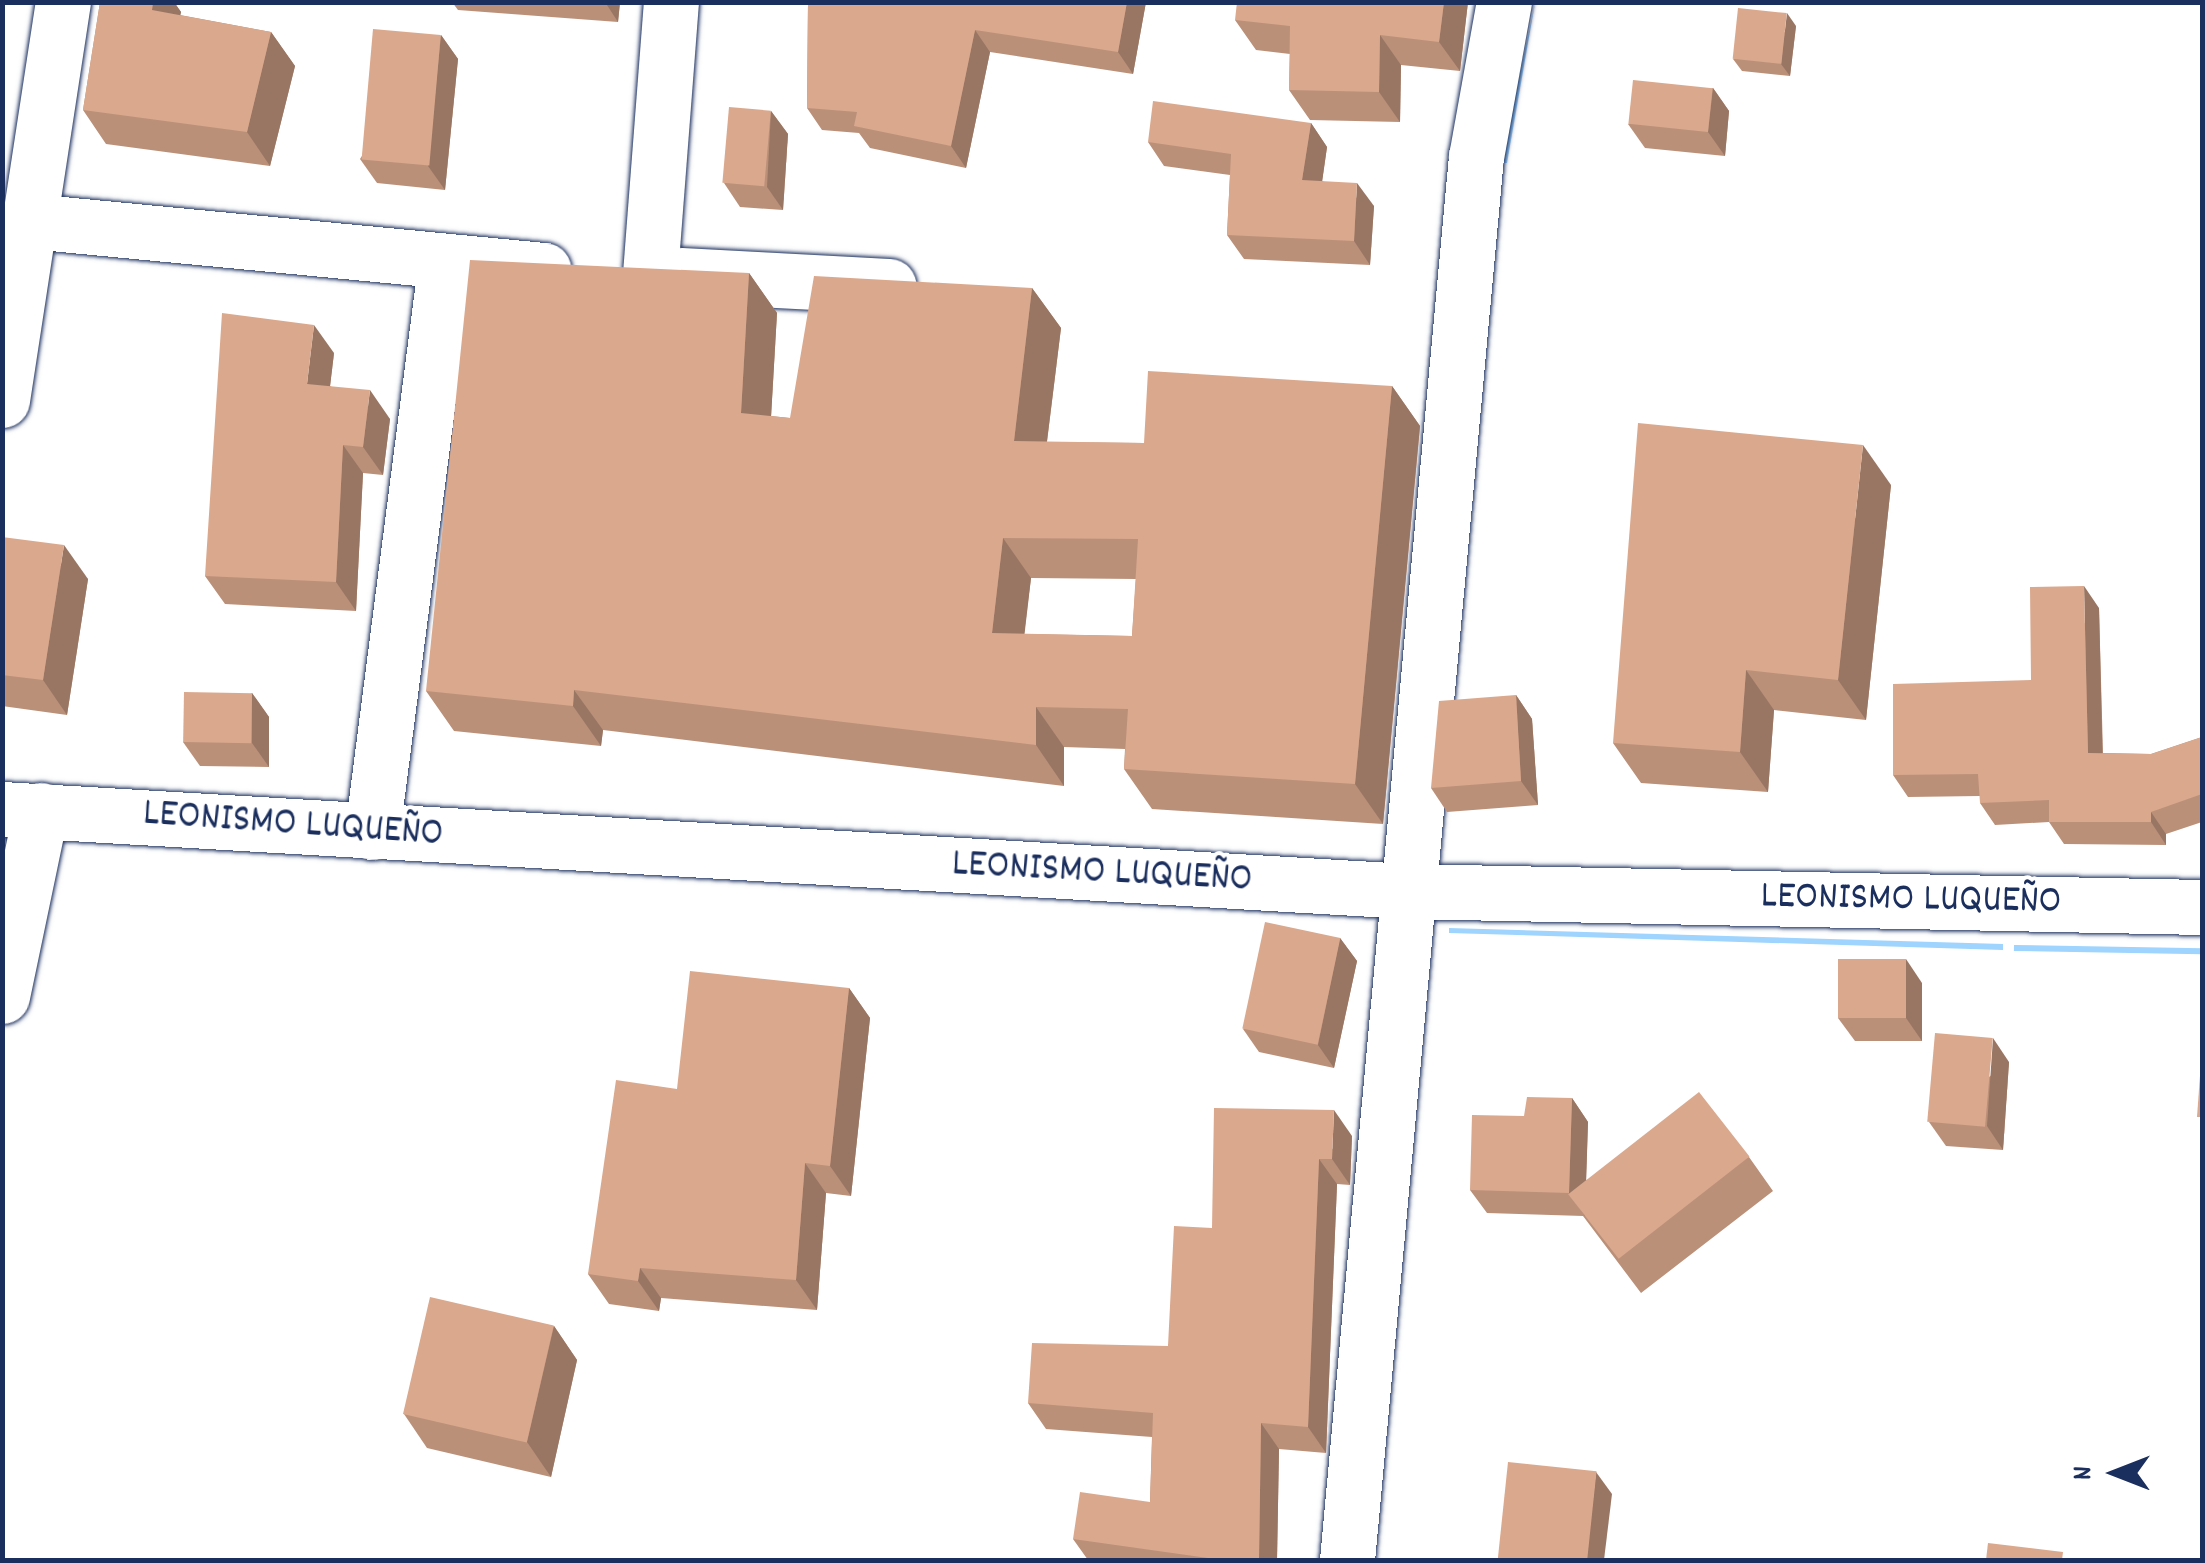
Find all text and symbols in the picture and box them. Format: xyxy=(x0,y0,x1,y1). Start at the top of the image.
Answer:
street label: LEONISMO LUQUEÑO xyxy=(141,792,445,860)
street label: LEONISMO LUQUEÑO xyxy=(951,842,1253,906)
street label: LEONISMO LUQUEÑO xyxy=(1760,874,2062,928)
north arrow xyxy=(2065,1423,2165,1523)
text: N xyxy=(2065,1466,2105,1480)

